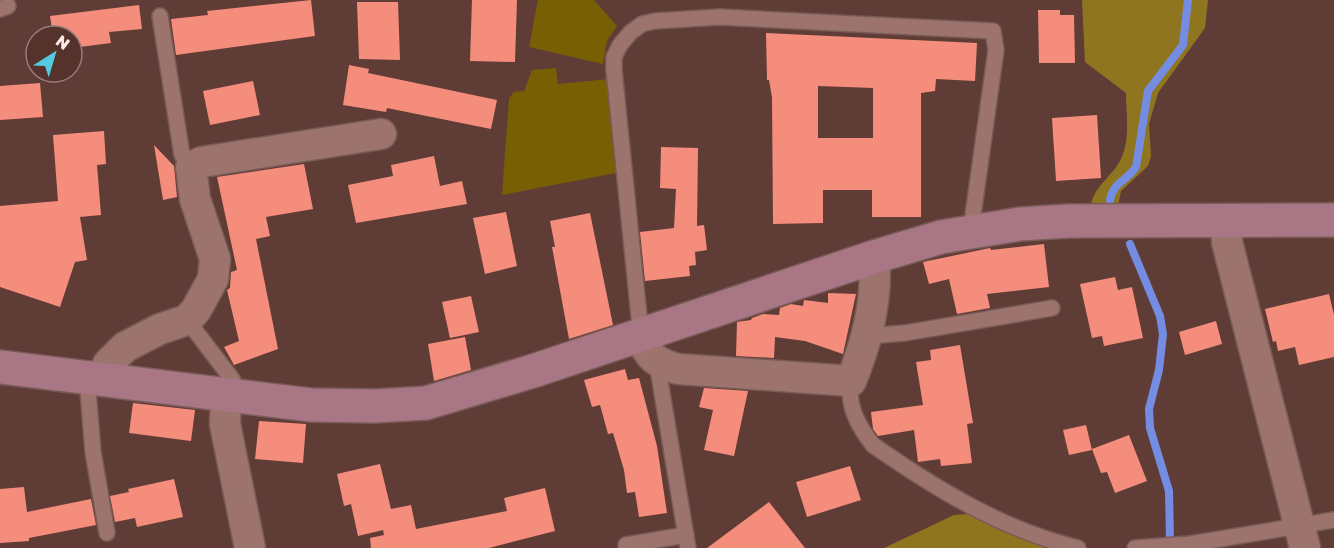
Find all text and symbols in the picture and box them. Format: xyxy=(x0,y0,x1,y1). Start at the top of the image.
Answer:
north arrow xyxy=(24,24,84,84)
text: N xyxy=(52,30,74,54)

